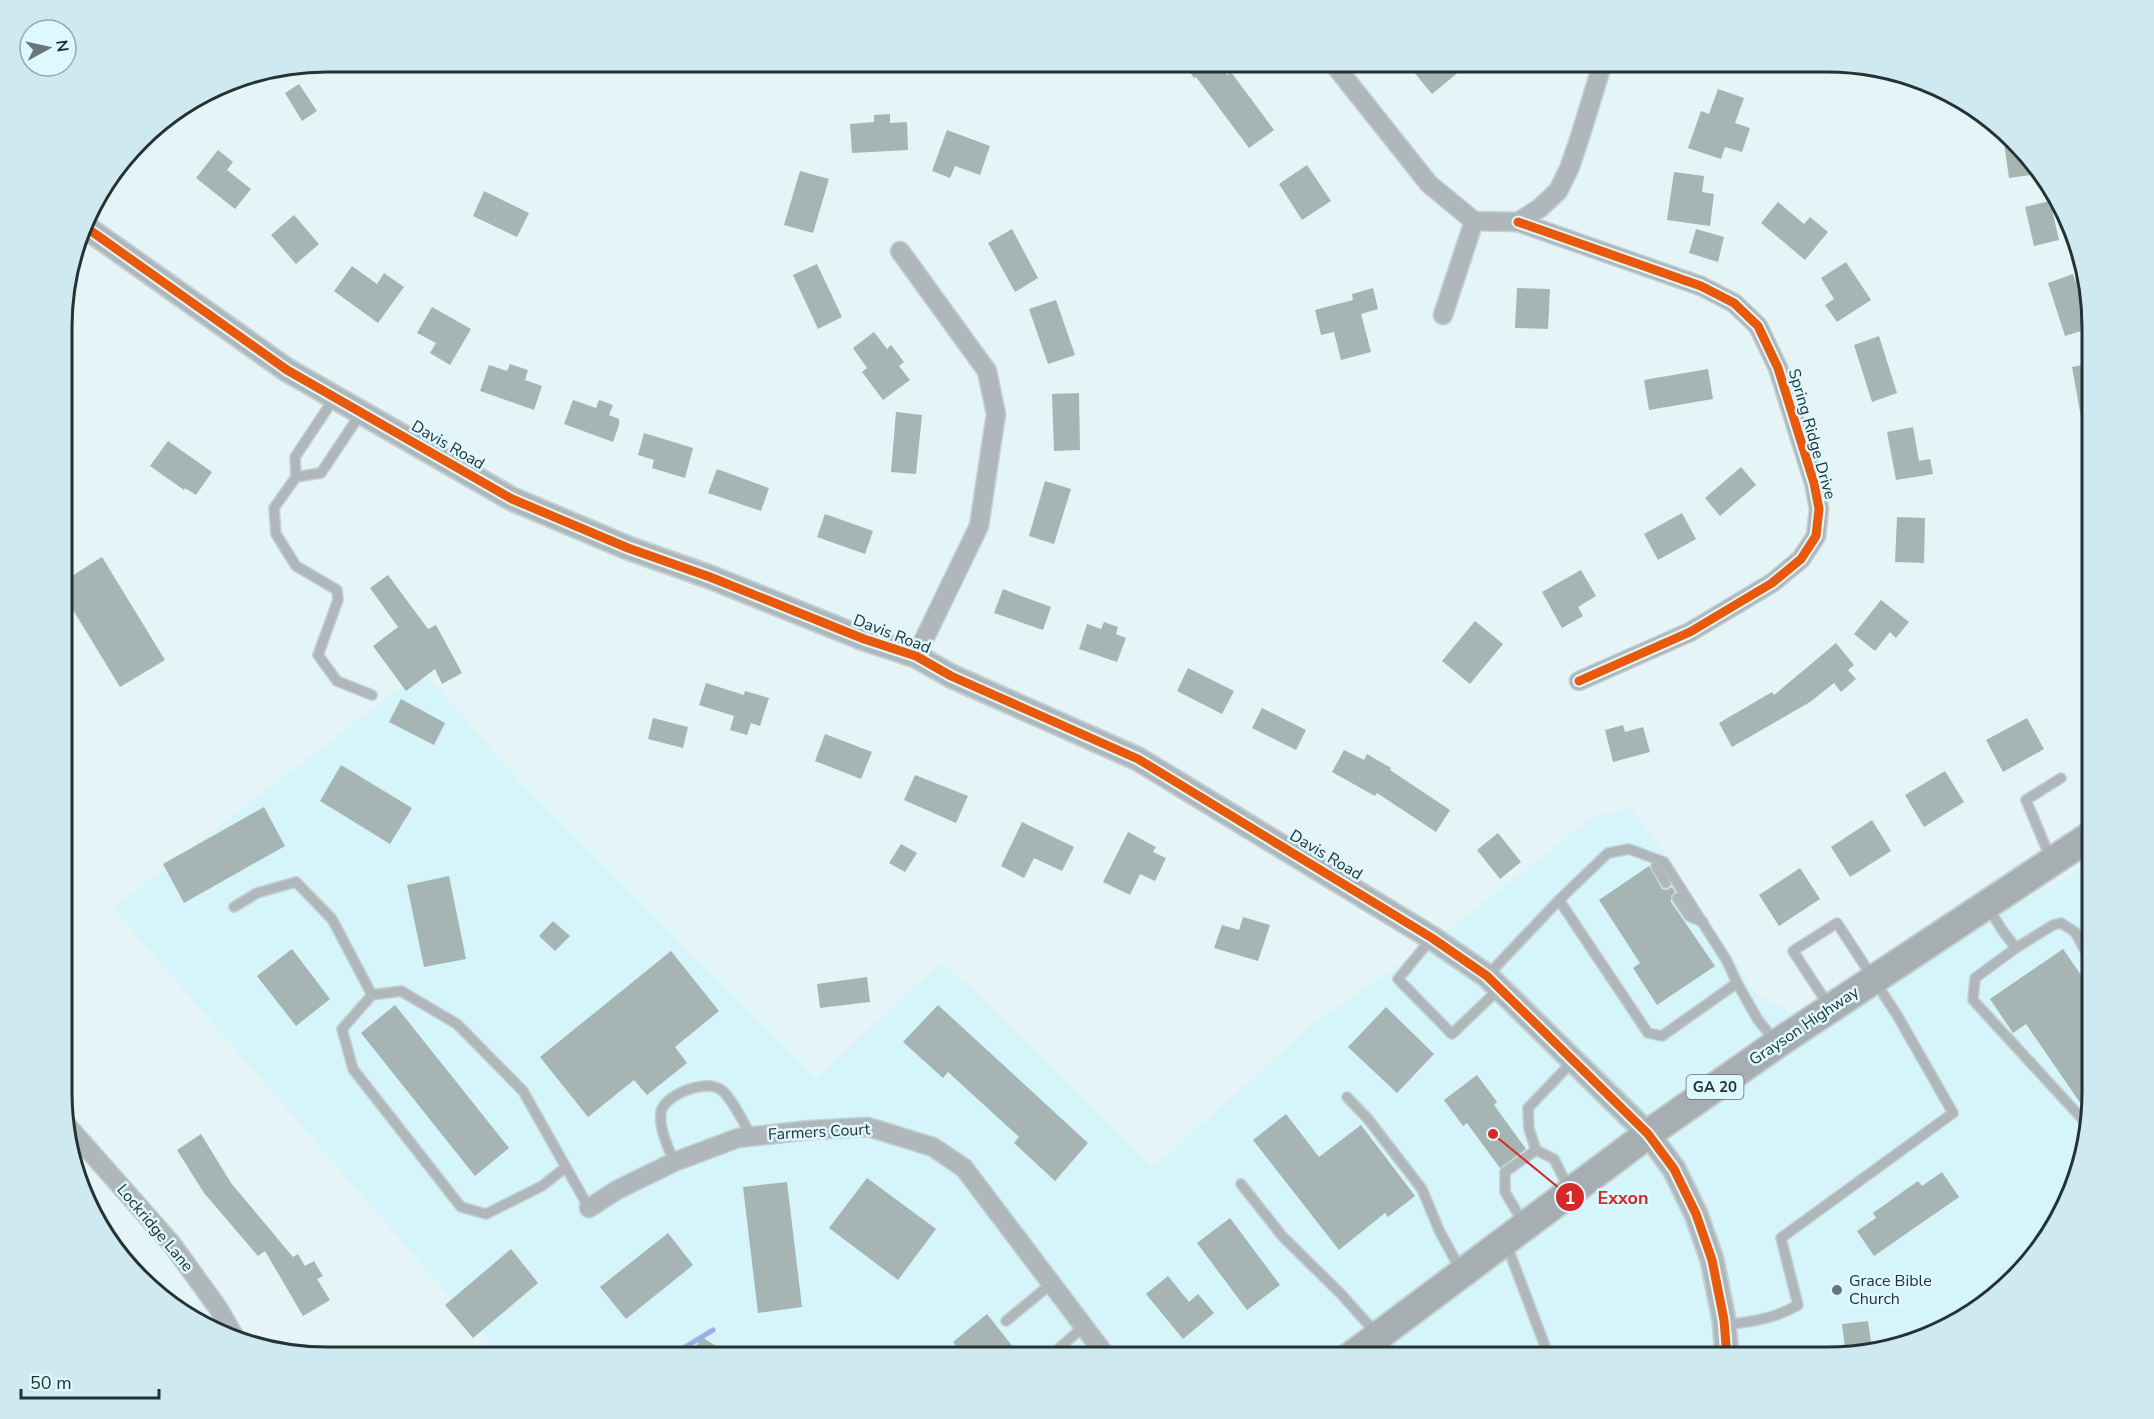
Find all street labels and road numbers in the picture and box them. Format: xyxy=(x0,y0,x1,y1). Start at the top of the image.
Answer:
street label: Spring Ridge Drive xyxy=(1783,366,1841,502)
street label: Davis Road xyxy=(407,415,489,475)
street label: Davis Road xyxy=(850,609,934,659)
street label: Davis Road xyxy=(1286,825,1366,885)
street label: Grayson Highway xyxy=(1745,981,1864,1071)
road number: GA 20 xyxy=(1686,1075,1744,1099)
street label: Farmers Court xyxy=(767,1118,871,1146)
street label: Lockridge Lane xyxy=(112,1179,198,1277)

